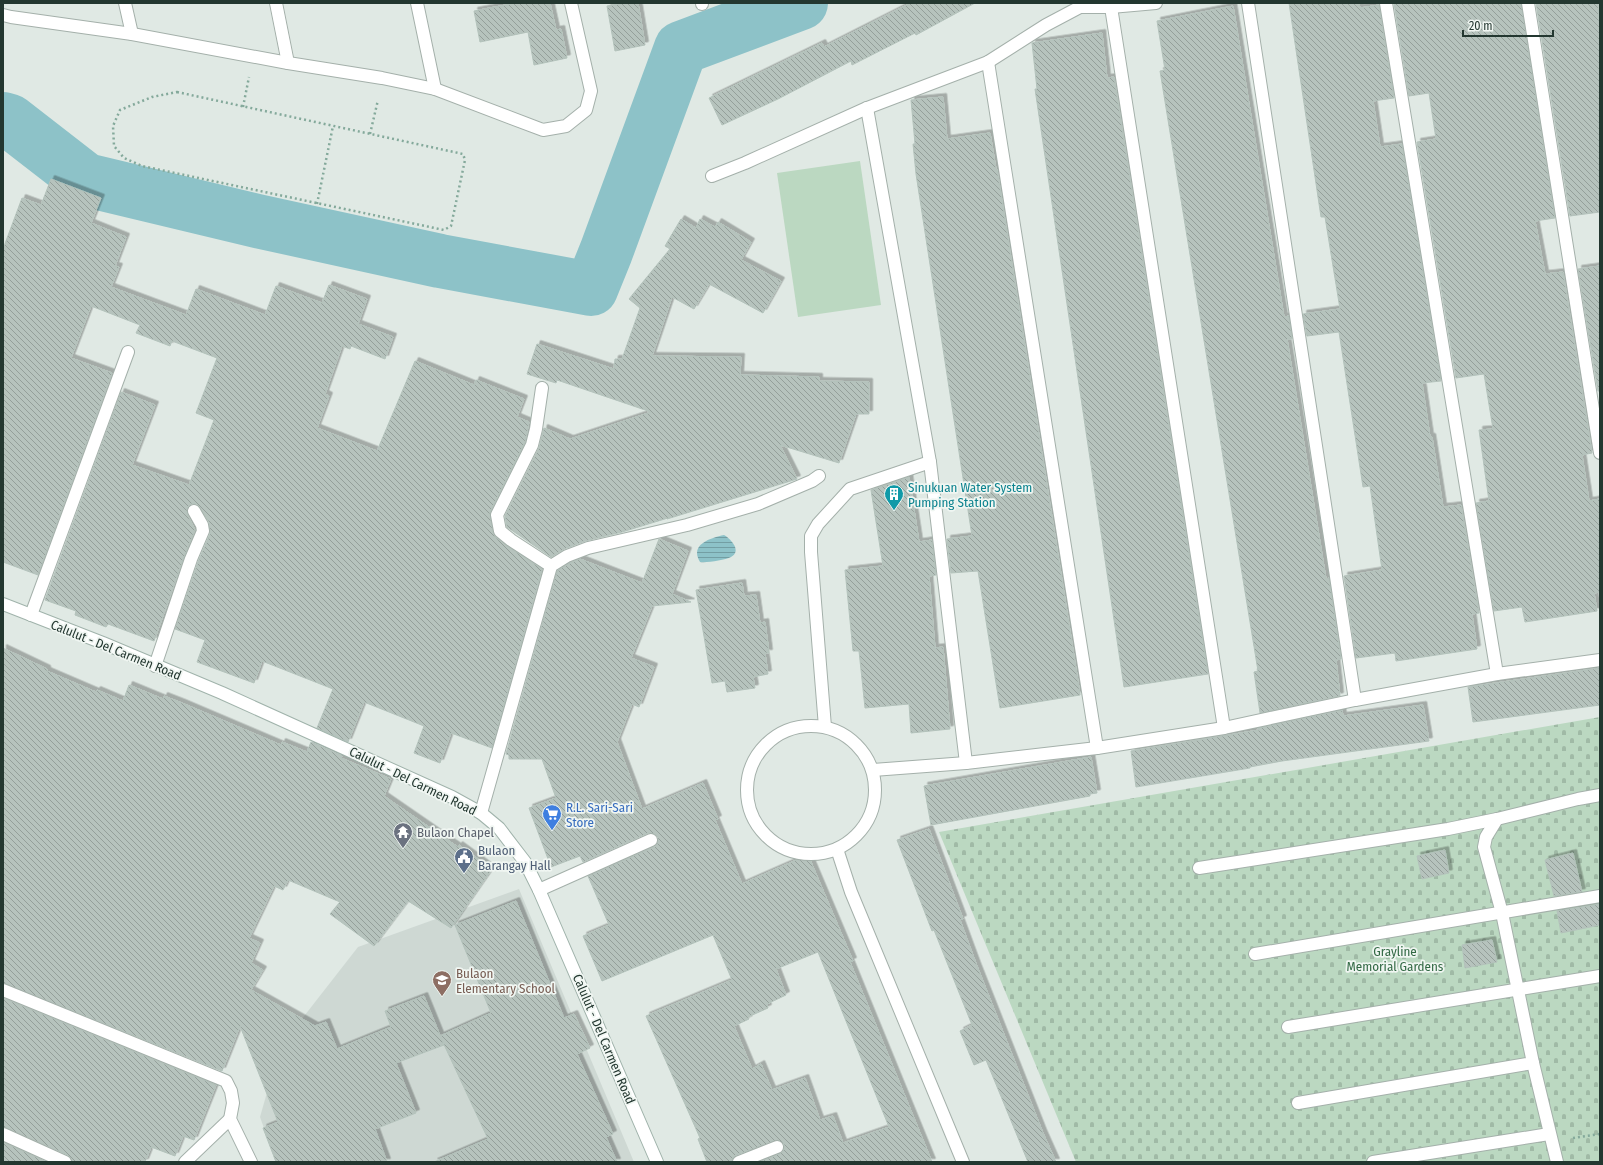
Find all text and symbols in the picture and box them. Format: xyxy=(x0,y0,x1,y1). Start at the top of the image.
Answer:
scale bar xyxy=(1463,12,1553,38)
text: 20 m xyxy=(1469,19,1493,33)
place label: Sinukuan Water System Pumping Station xyxy=(908,480,1032,510)
building icon: Sinukuan Water System Pumping Station xyxy=(883,483,905,511)
street label: Calulut - Del Carmen Road xyxy=(49,617,183,683)
street label: Calulut - Del Carmen Road xyxy=(347,744,479,818)
place label: R.L. Sari-Sari Store xyxy=(566,800,633,830)
supermarket icon: R.L. Sari-Sari Store xyxy=(541,803,563,831)
temple icon: Bulaon Chapel xyxy=(392,821,414,849)
place label: Bulaon Chapel xyxy=(417,825,494,840)
place label: Bulaon Barangay Hall xyxy=(478,843,551,873)
public building icon: Bulaon Barangay Hall xyxy=(453,846,475,874)
park label: Grayline Memorial Gardens xyxy=(1347,944,1444,974)
place label: Bulaon Elementary School xyxy=(456,966,556,996)
school or university icon: Bulaon Elementary School xyxy=(431,969,453,997)
street label: Calulut - Del Carmen Road xyxy=(570,972,638,1106)

